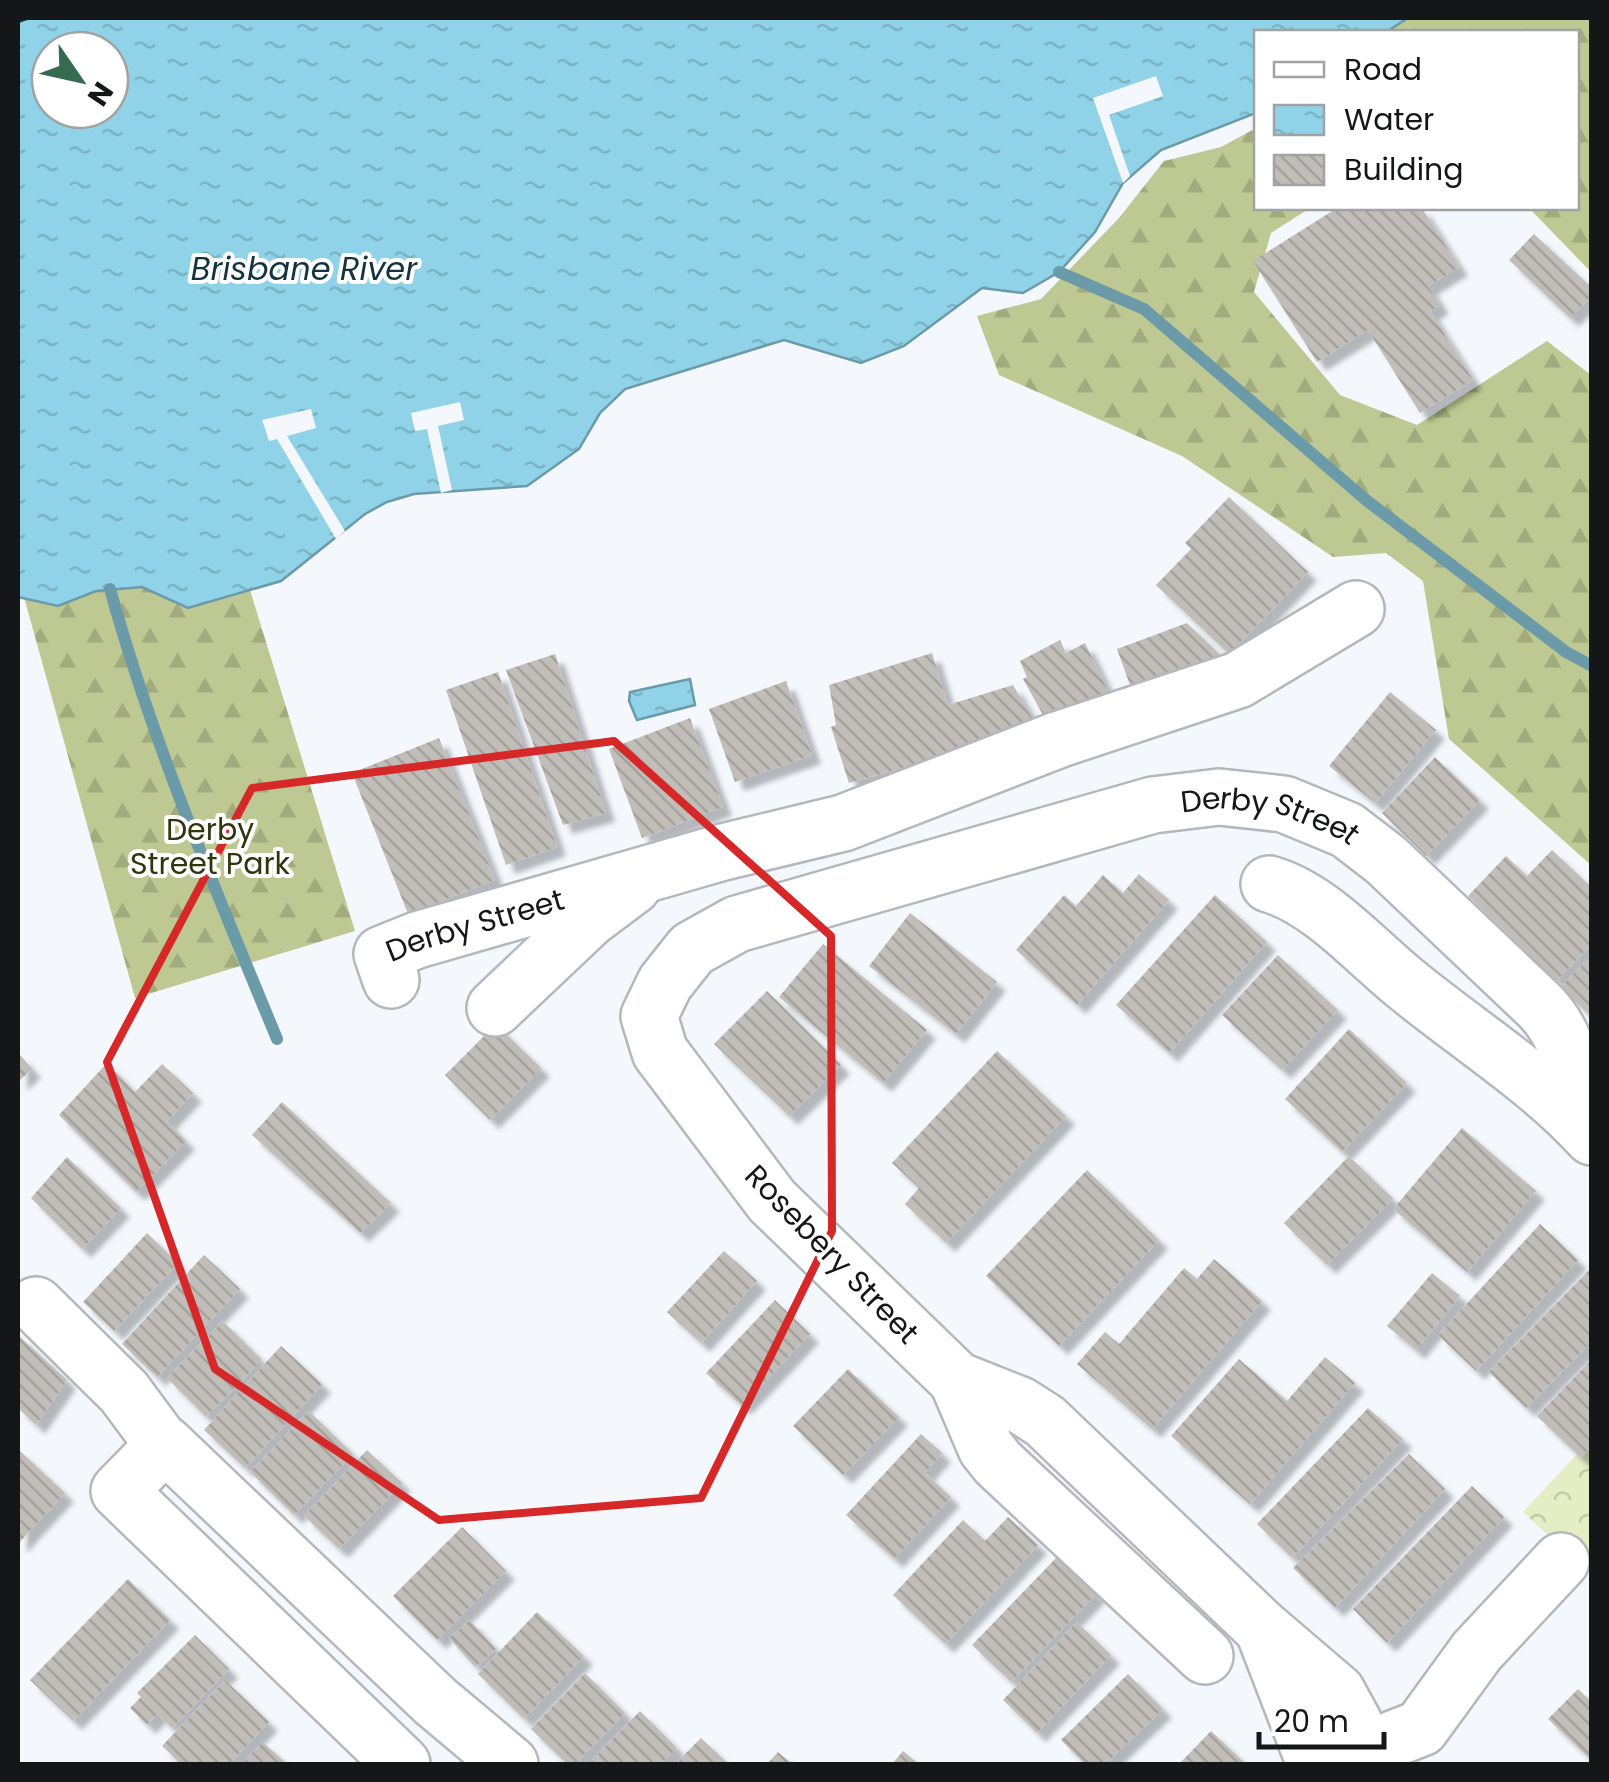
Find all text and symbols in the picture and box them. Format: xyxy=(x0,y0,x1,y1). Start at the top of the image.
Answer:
north arrow xyxy=(30,30,130,130)
legend xyxy=(1254,30,1579,210)
text: Road xyxy=(1344,48,1422,91)
text: N xyxy=(78,74,122,113)
text: Water xyxy=(1344,98,1434,141)
text: Building xyxy=(1344,148,1464,191)
water label: Brisbane River xyxy=(191,246,418,291)
street label: Derby Street xyxy=(1178,776,1370,854)
park label: Derby Street Park xyxy=(130,808,291,885)
street label: Derby Street xyxy=(379,877,569,972)
street label: Rosebery Street xyxy=(735,1155,929,1353)
scale bar xyxy=(1259,1687,1384,1749)
text: 20 m xyxy=(1274,1700,1349,1743)

